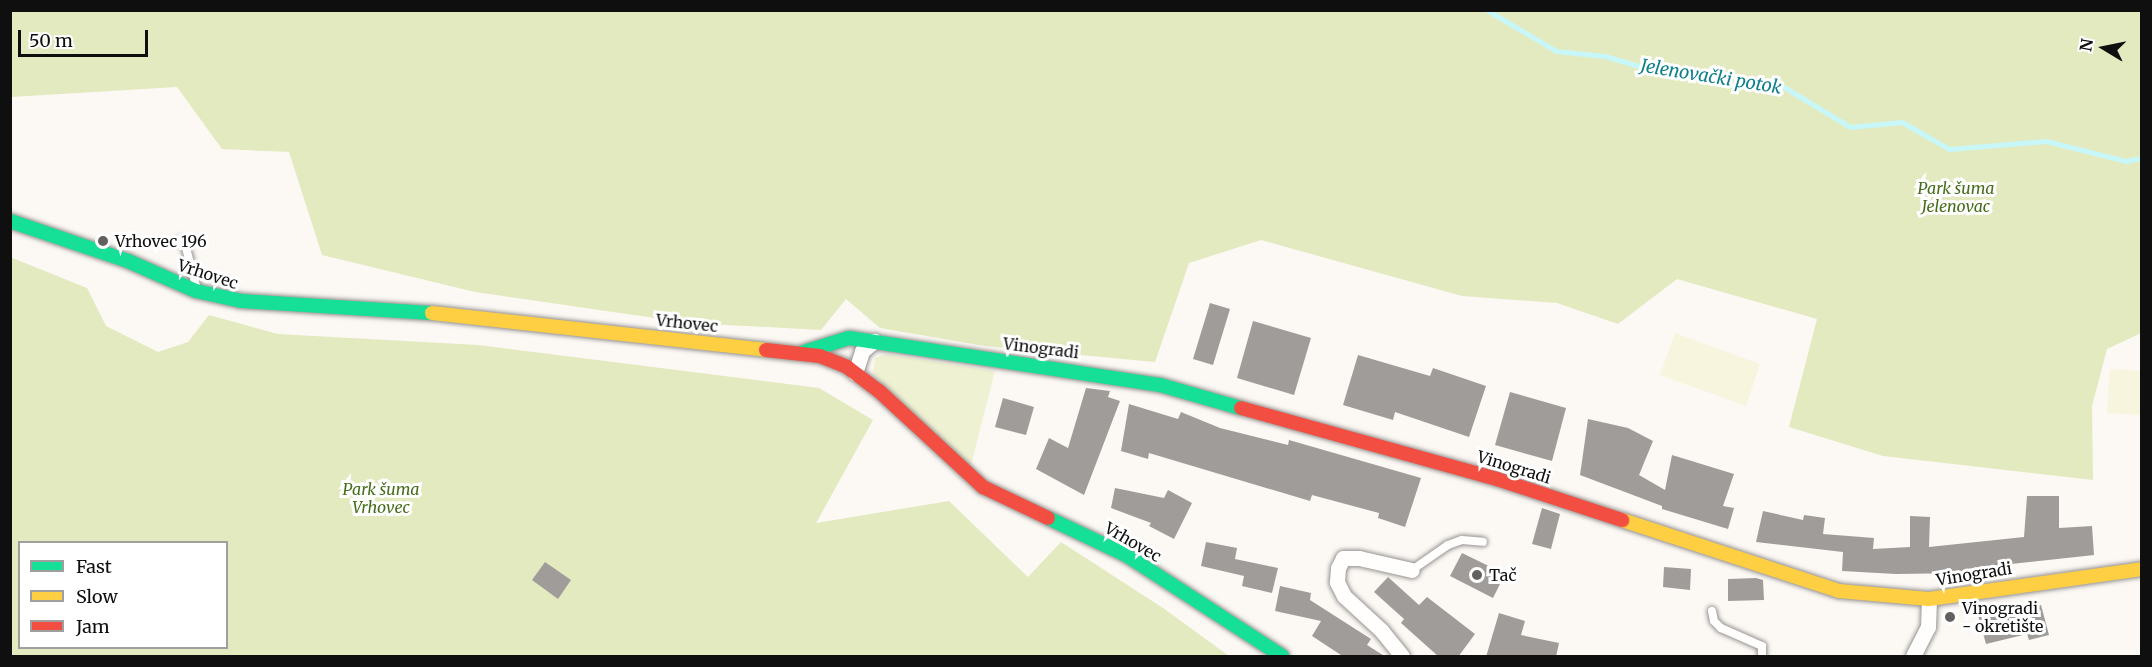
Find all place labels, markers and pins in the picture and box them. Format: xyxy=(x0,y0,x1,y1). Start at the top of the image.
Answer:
place label: Vrhovec 196 xyxy=(115,231,207,251)
marker: Vrhovec 196 xyxy=(96,234,110,248)
place label: Tač xyxy=(1489,565,1517,585)
marker: Tač xyxy=(1470,568,1484,582)
place label: Vinogradi - okretište xyxy=(1962,598,2043,636)
marker: Vinogradi - okretište xyxy=(1943,610,1957,624)

